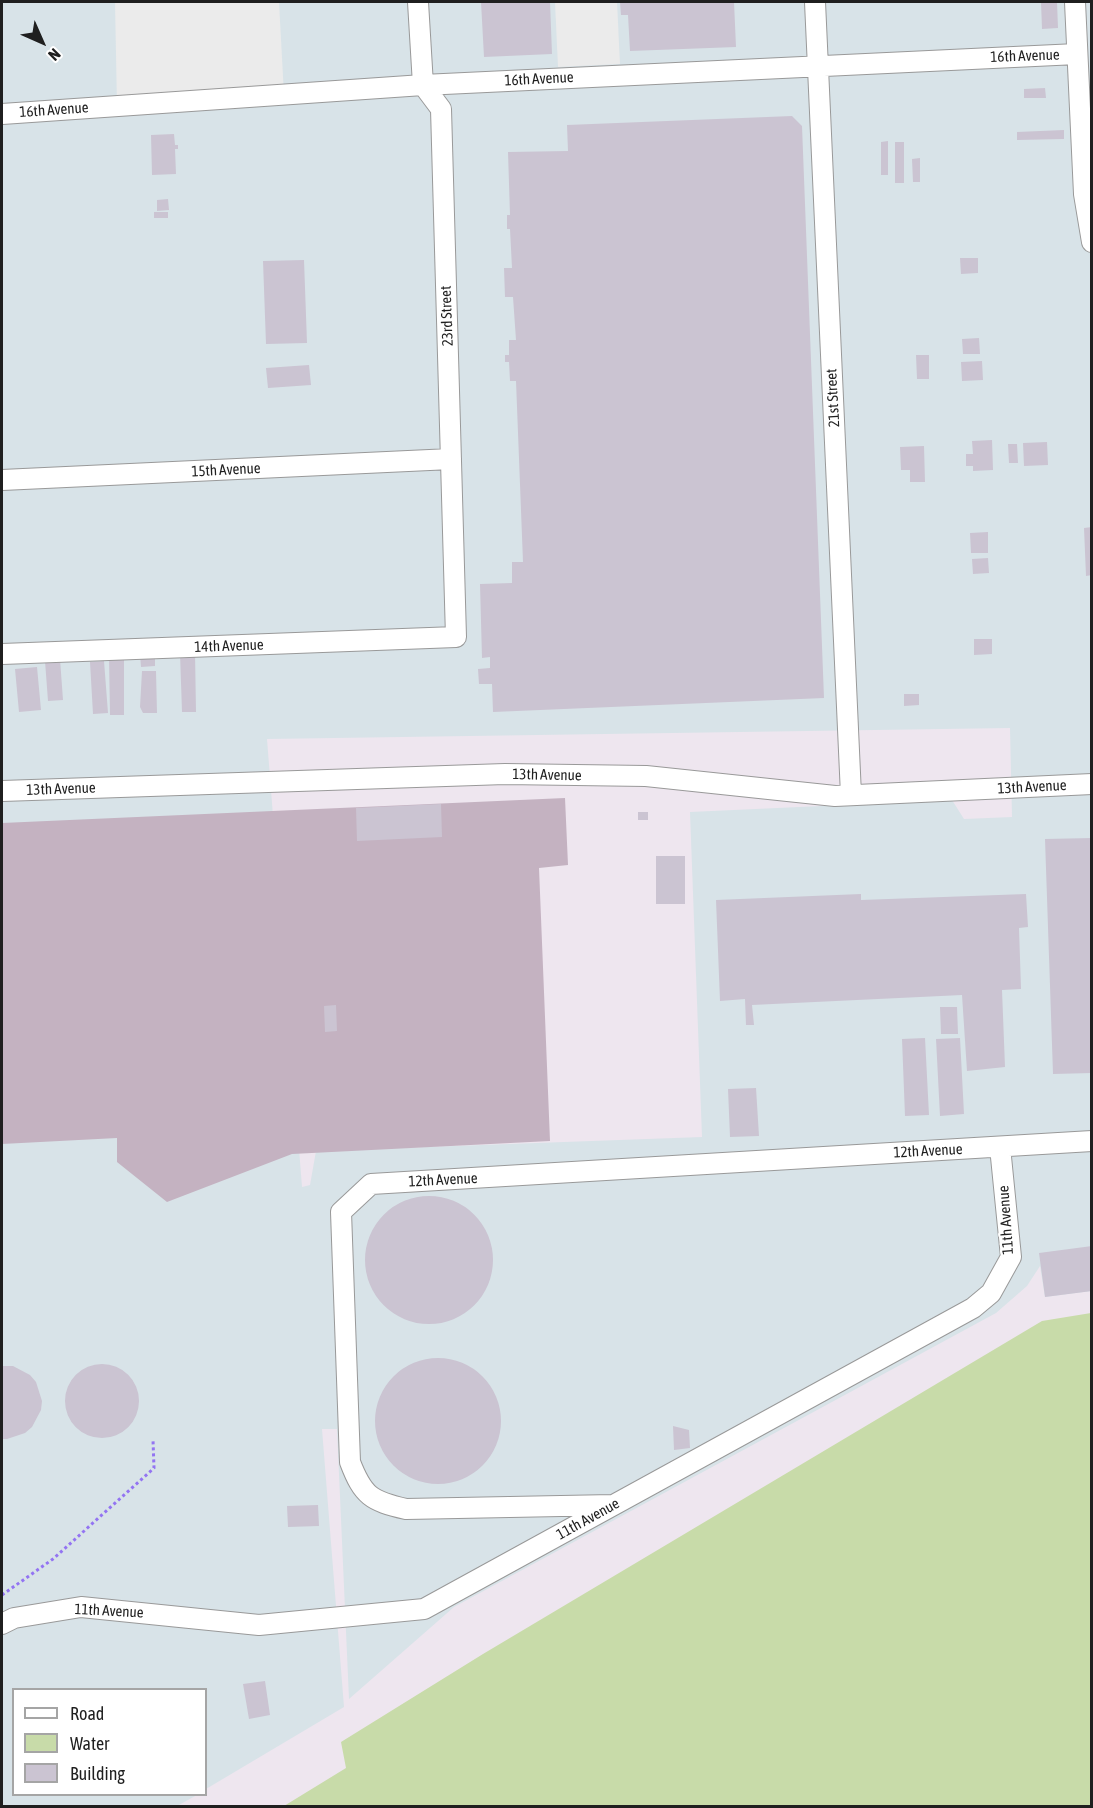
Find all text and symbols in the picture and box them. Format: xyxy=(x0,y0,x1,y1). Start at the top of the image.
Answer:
north arrow xyxy=(12,12,72,72)
text: N xyxy=(45,45,64,64)
street label: 16th Avenue xyxy=(990,46,1060,66)
street label: 16th Avenue xyxy=(504,68,574,90)
street label: 16th Avenue xyxy=(19,99,89,121)
street label: 23rd Street xyxy=(437,285,457,347)
street label: 21st Street xyxy=(822,368,844,428)
street label: 15th Avenue xyxy=(191,459,261,481)
street label: 14th Avenue xyxy=(194,636,264,656)
street label: 13th Avenue xyxy=(512,765,582,785)
street label: 13th Avenue xyxy=(997,776,1067,798)
street label: 13th Avenue xyxy=(26,779,96,799)
street label: 12th Avenue xyxy=(893,1140,963,1162)
street label: 12th Avenue xyxy=(408,1169,478,1191)
street label: 11th Avenue xyxy=(995,1185,1017,1255)
street label: 11th Avenue xyxy=(553,1494,623,1544)
street label: 11th Avenue xyxy=(74,1600,144,1622)
legend xyxy=(12,1688,207,1796)
text: Road xyxy=(70,1703,104,1724)
text: Water xyxy=(70,1733,109,1754)
text: Building xyxy=(70,1763,125,1784)

